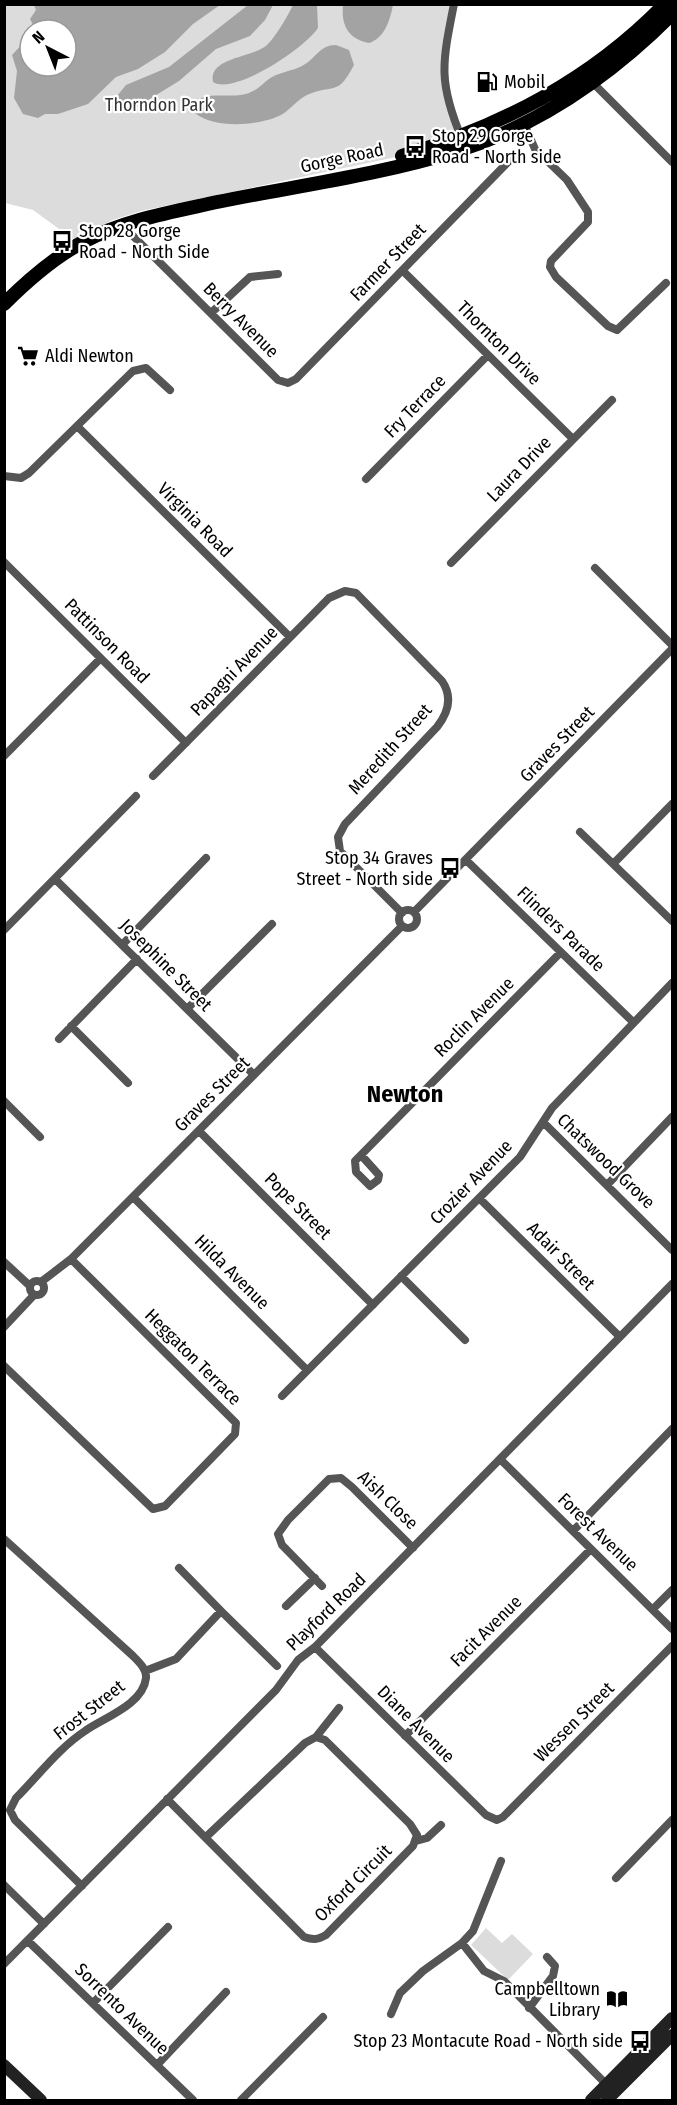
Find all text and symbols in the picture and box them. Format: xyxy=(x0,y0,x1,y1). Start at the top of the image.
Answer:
north arrow xyxy=(18,18,78,78)
text: N xyxy=(28,27,48,47)
fuel station icon: Mobil xyxy=(475,70,499,94)
place label: Mobil xyxy=(504,71,545,93)
park label: Thorndon Park xyxy=(105,94,214,116)
place label: Stop 29 Gorge Road - North side xyxy=(432,125,562,168)
bus stop icon: Stop 29 Gorge Road - North side xyxy=(403,134,427,158)
street label: Gorge Road xyxy=(298,138,386,178)
street label: Farmer Street xyxy=(346,219,431,305)
place label: Stop 28 Gorge Road - North Side xyxy=(79,220,210,263)
bus stop icon: Stop 28 Gorge Road - North Side xyxy=(50,229,74,253)
street label: Berry Avenue xyxy=(199,278,283,362)
street label: Thornton Drive xyxy=(452,296,546,390)
supermarket icon: Aldi Newton xyxy=(16,344,40,368)
place label: Aldi Newton xyxy=(45,345,134,367)
street label: Fry Terrace xyxy=(380,370,450,442)
street label: Laura Drive xyxy=(482,431,556,506)
street label: Virginia Road xyxy=(153,478,237,562)
street label: Pattinson Road xyxy=(60,594,154,688)
street label: Papagni Avenue xyxy=(186,622,282,720)
street label: Meredith Street xyxy=(344,699,437,799)
street label: Graves Street xyxy=(515,701,599,787)
place label: Stop 34 Graves Street - North side xyxy=(297,847,433,890)
bus stop icon: Stop 34 Graves Street - North side xyxy=(438,856,462,880)
street label: Flinders Parade xyxy=(513,882,609,976)
street label: Josephine Street xyxy=(115,914,217,1016)
street label: Roclin Avenue xyxy=(430,972,519,1061)
street label: Graves Street xyxy=(170,1052,254,1136)
district label: Newton xyxy=(367,1080,443,1108)
street label: Chatswood Grove xyxy=(552,1109,660,1213)
street label: Crozier Avenue xyxy=(425,1135,517,1229)
street label: Pope Street xyxy=(260,1168,336,1244)
street label: Adair Street xyxy=(522,1217,600,1295)
street label: Hilda Avenue xyxy=(190,1230,274,1314)
street label: Heggaton Terrace xyxy=(140,1304,246,1410)
street label: Aish Close xyxy=(353,1466,423,1534)
street label: Forest Avenue xyxy=(553,1488,643,1576)
street label: Playford Road xyxy=(282,1569,370,1655)
street label: Facit Avenue xyxy=(446,1591,526,1671)
street label: Frost Street xyxy=(49,1675,129,1745)
street label: Wessen Street xyxy=(529,1677,619,1767)
street label: Diane Avenue xyxy=(373,1681,459,1767)
street label: Oxford Circuit xyxy=(310,1840,396,1926)
street label: Sorrento Avenue xyxy=(70,1959,174,2059)
place label: Campbelltown Library xyxy=(494,1978,600,2021)
library icon: Campbelltown Library xyxy=(605,1987,629,2011)
bus stop icon: Stop 23 Montacute Road - North side xyxy=(628,2029,652,2053)
place label: Stop 23 Montacute Road - North side xyxy=(353,2030,623,2052)

